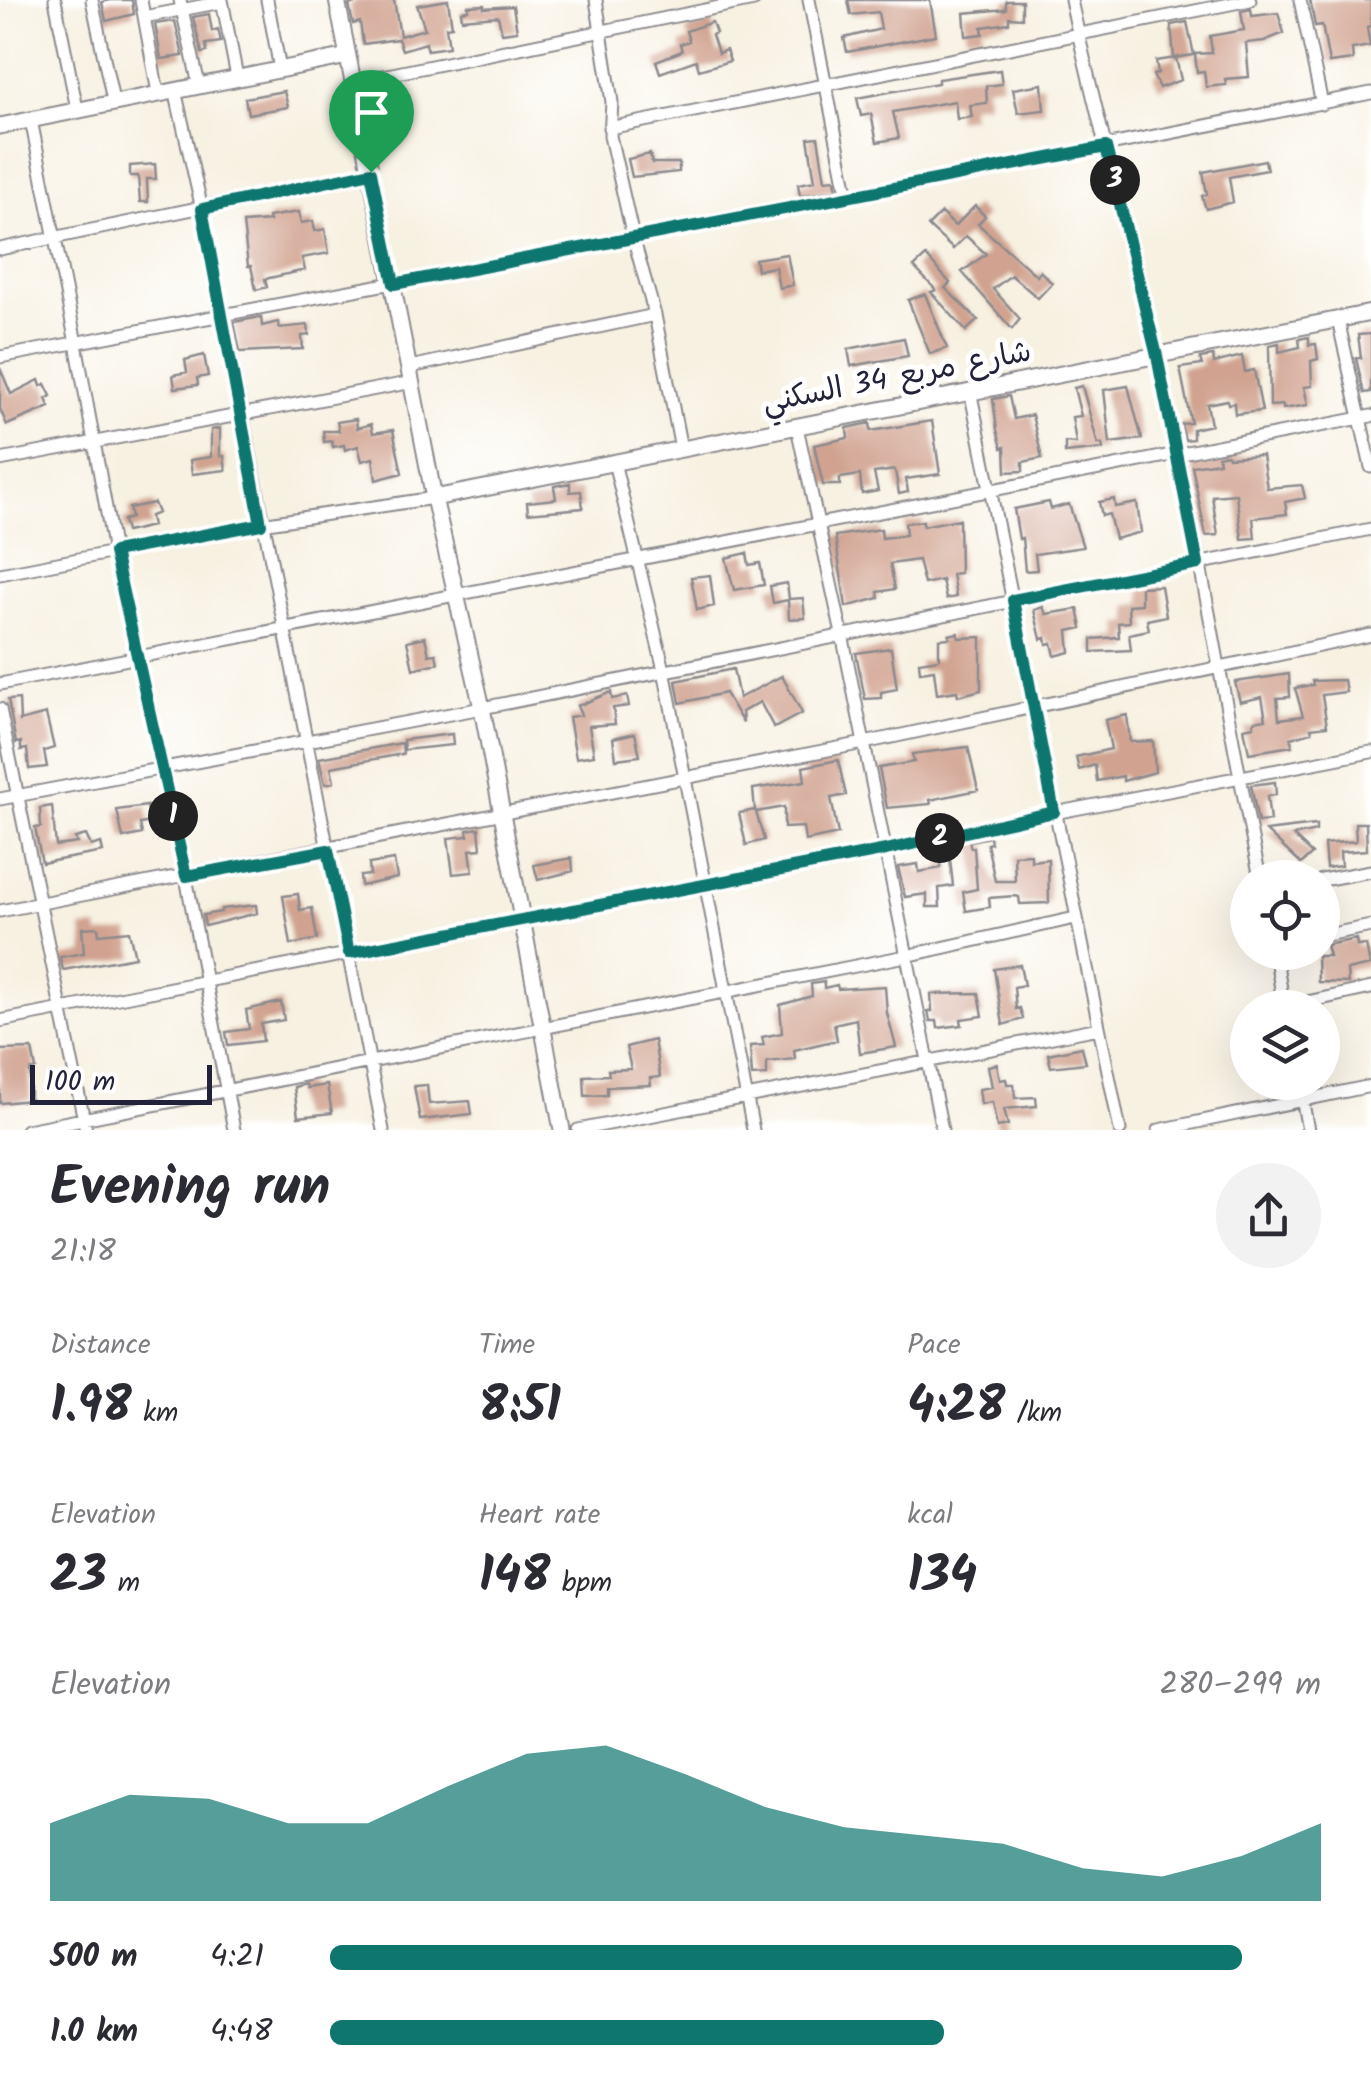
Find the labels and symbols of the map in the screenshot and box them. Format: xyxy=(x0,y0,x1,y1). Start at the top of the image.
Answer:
pin xyxy=(329,70,414,173)
pin: 3 xyxy=(1090,155,1140,205)
street label: شارع مربع 34 السكني xyxy=(758,328,1036,428)
pin: 1 xyxy=(148,791,198,841)
pin: 2 xyxy=(915,813,965,863)
scale bar xyxy=(30,1060,212,1104)

